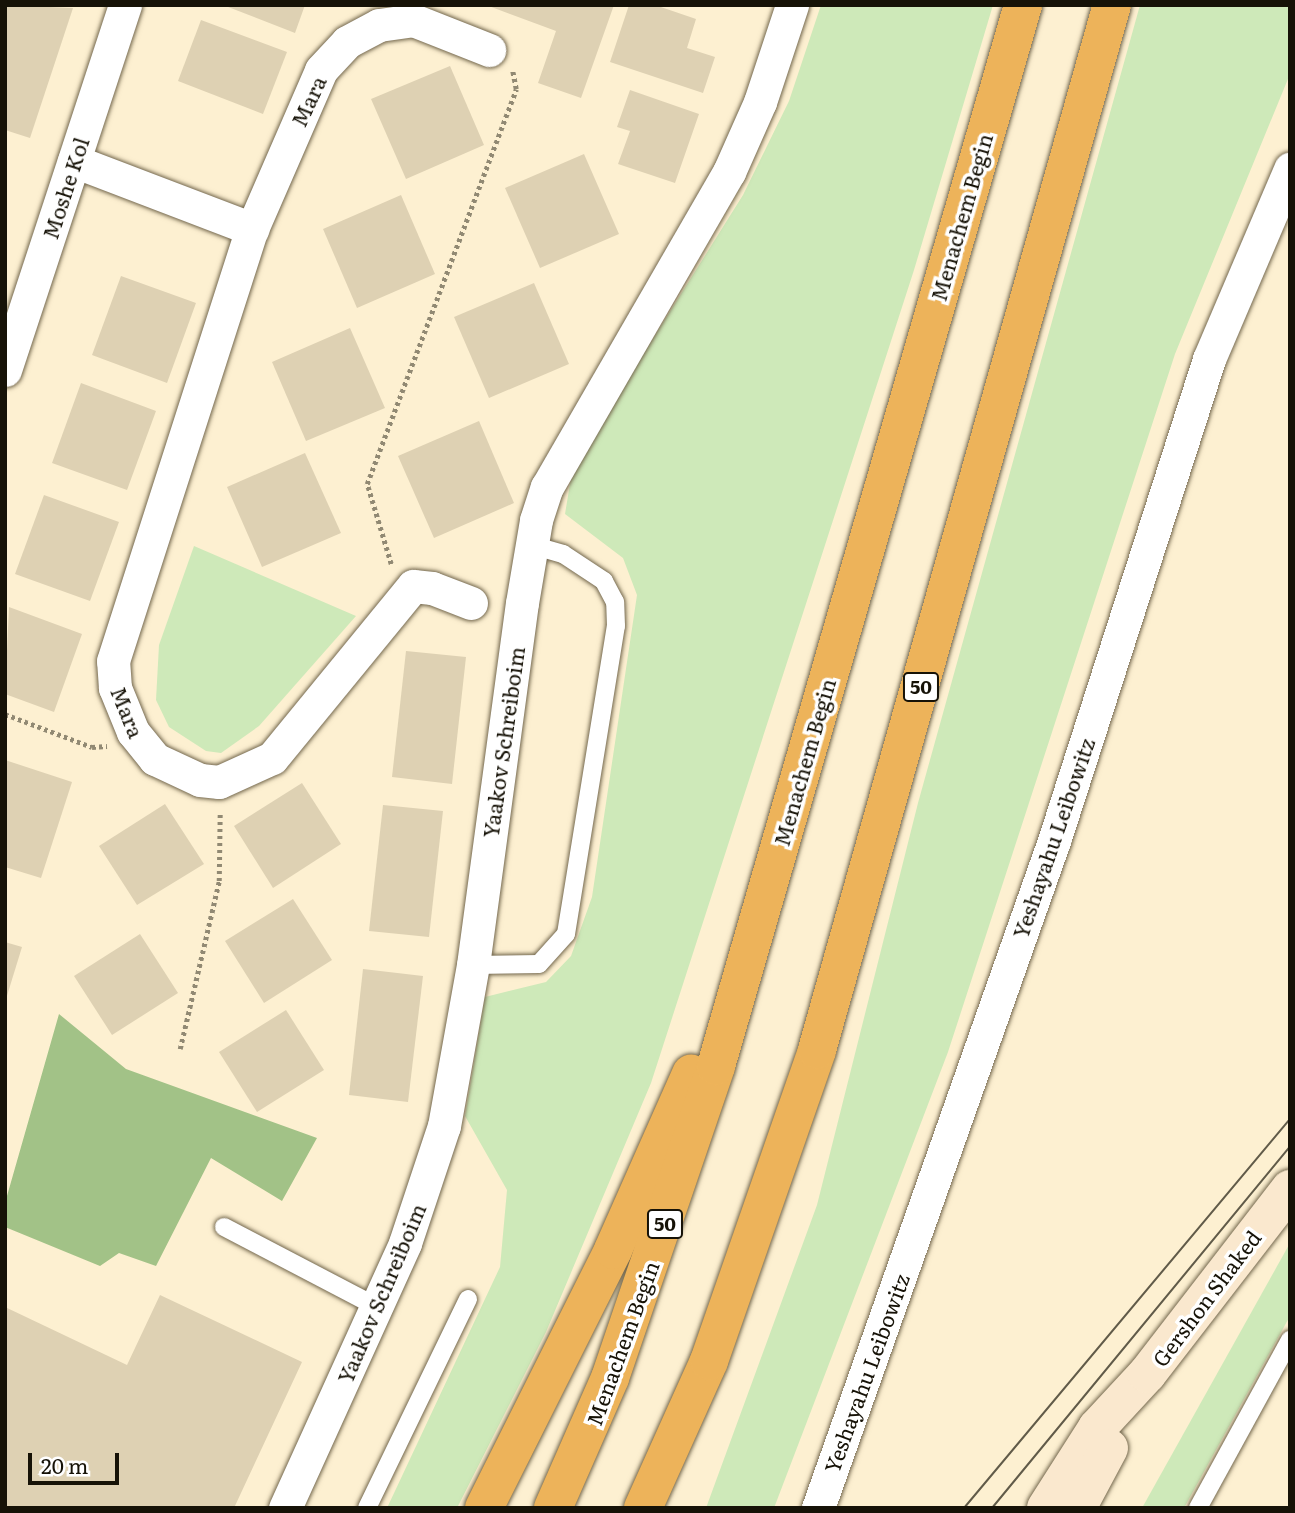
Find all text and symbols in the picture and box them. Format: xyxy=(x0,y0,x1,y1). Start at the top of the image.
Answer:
street label: Mara xyxy=(285,72,331,130)
street label: Menachem Begin xyxy=(925,130,997,304)
street label: Moshe Kol xyxy=(37,134,93,242)
street label: Yaakov Schreiboim xyxy=(477,645,529,839)
road number: 50 xyxy=(902,672,940,702)
street label: Menachem Begin xyxy=(768,675,840,849)
street label: Mara xyxy=(106,683,150,741)
street label: Yeshayahu Leibowitz xyxy=(1007,735,1099,941)
street label: Yaakov Schreiboim xyxy=(332,1199,430,1387)
road number: 50 xyxy=(646,1208,684,1240)
street label: Gershon Shaked xyxy=(1147,1225,1265,1371)
street label: Menachem Begin xyxy=(581,1257,663,1429)
street label: Yeshayahu Leibowitz xyxy=(818,1270,914,1476)
scale bar xyxy=(32,1440,122,1484)
text: 20 m xyxy=(41,1449,88,1480)

